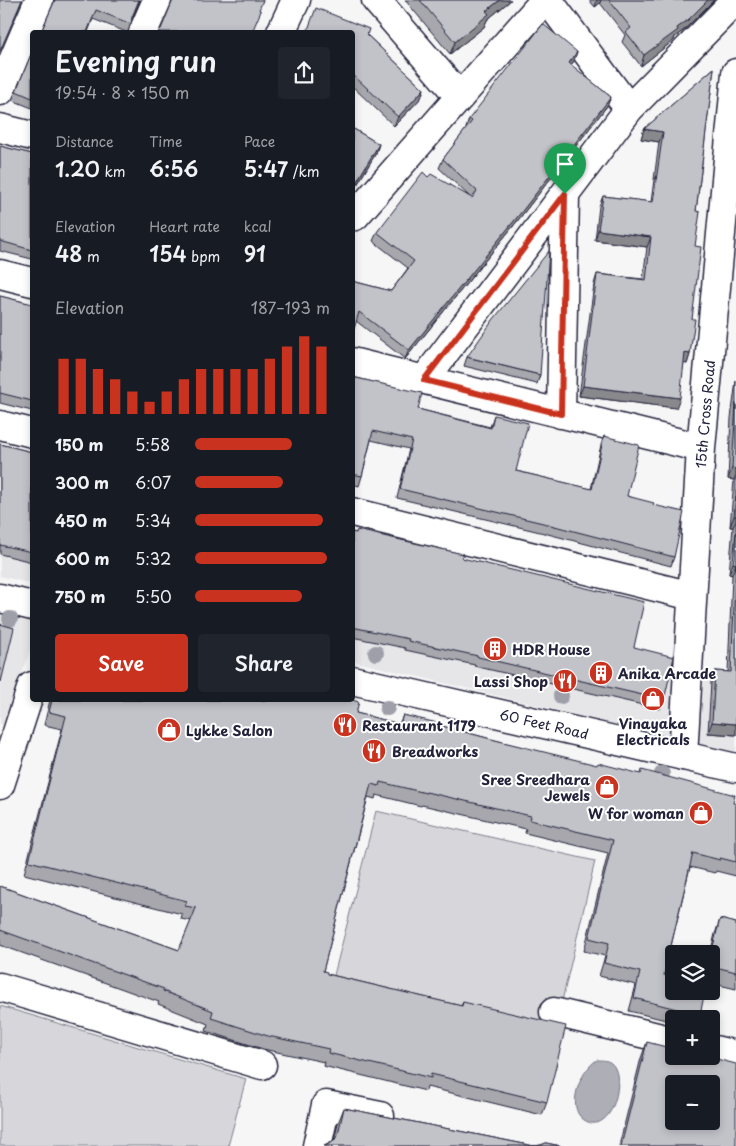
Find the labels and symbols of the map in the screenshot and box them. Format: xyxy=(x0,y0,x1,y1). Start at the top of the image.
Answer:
pin xyxy=(544,143,586,194)
street label: 15th Cross Road xyxy=(690,359,720,469)
building icon: HDR House xyxy=(482,636,508,662)
place label: HDR House xyxy=(512,639,590,660)
building icon: Anika Arcade xyxy=(588,660,614,686)
place label: Anika Arcade xyxy=(617,663,717,684)
restaurant icon: Lassi Shop xyxy=(552,668,578,694)
place label: Lassi Shop xyxy=(474,671,548,692)
shop icon: Vinayaka Electricals xyxy=(640,686,666,712)
street label: 60 Feet Road xyxy=(497,704,591,744)
restaurant icon: Restaurant 1179 xyxy=(332,712,358,738)
place label: Vinayaka Electricals xyxy=(616,713,690,750)
place label: Restaurant 1179 xyxy=(362,715,476,736)
shop icon: Lykke Salon xyxy=(156,717,182,743)
place label: Lykke Salon xyxy=(186,720,273,741)
restaurant icon: Breadworks xyxy=(361,738,387,764)
place label: Breadworks xyxy=(392,741,479,762)
place label: Sree Sreedhara Jewels xyxy=(481,769,590,806)
shop icon: Sree Sreedhara Jewels xyxy=(594,774,620,800)
shop icon: W for woman xyxy=(688,800,714,826)
place label: W for woman xyxy=(588,803,684,824)

